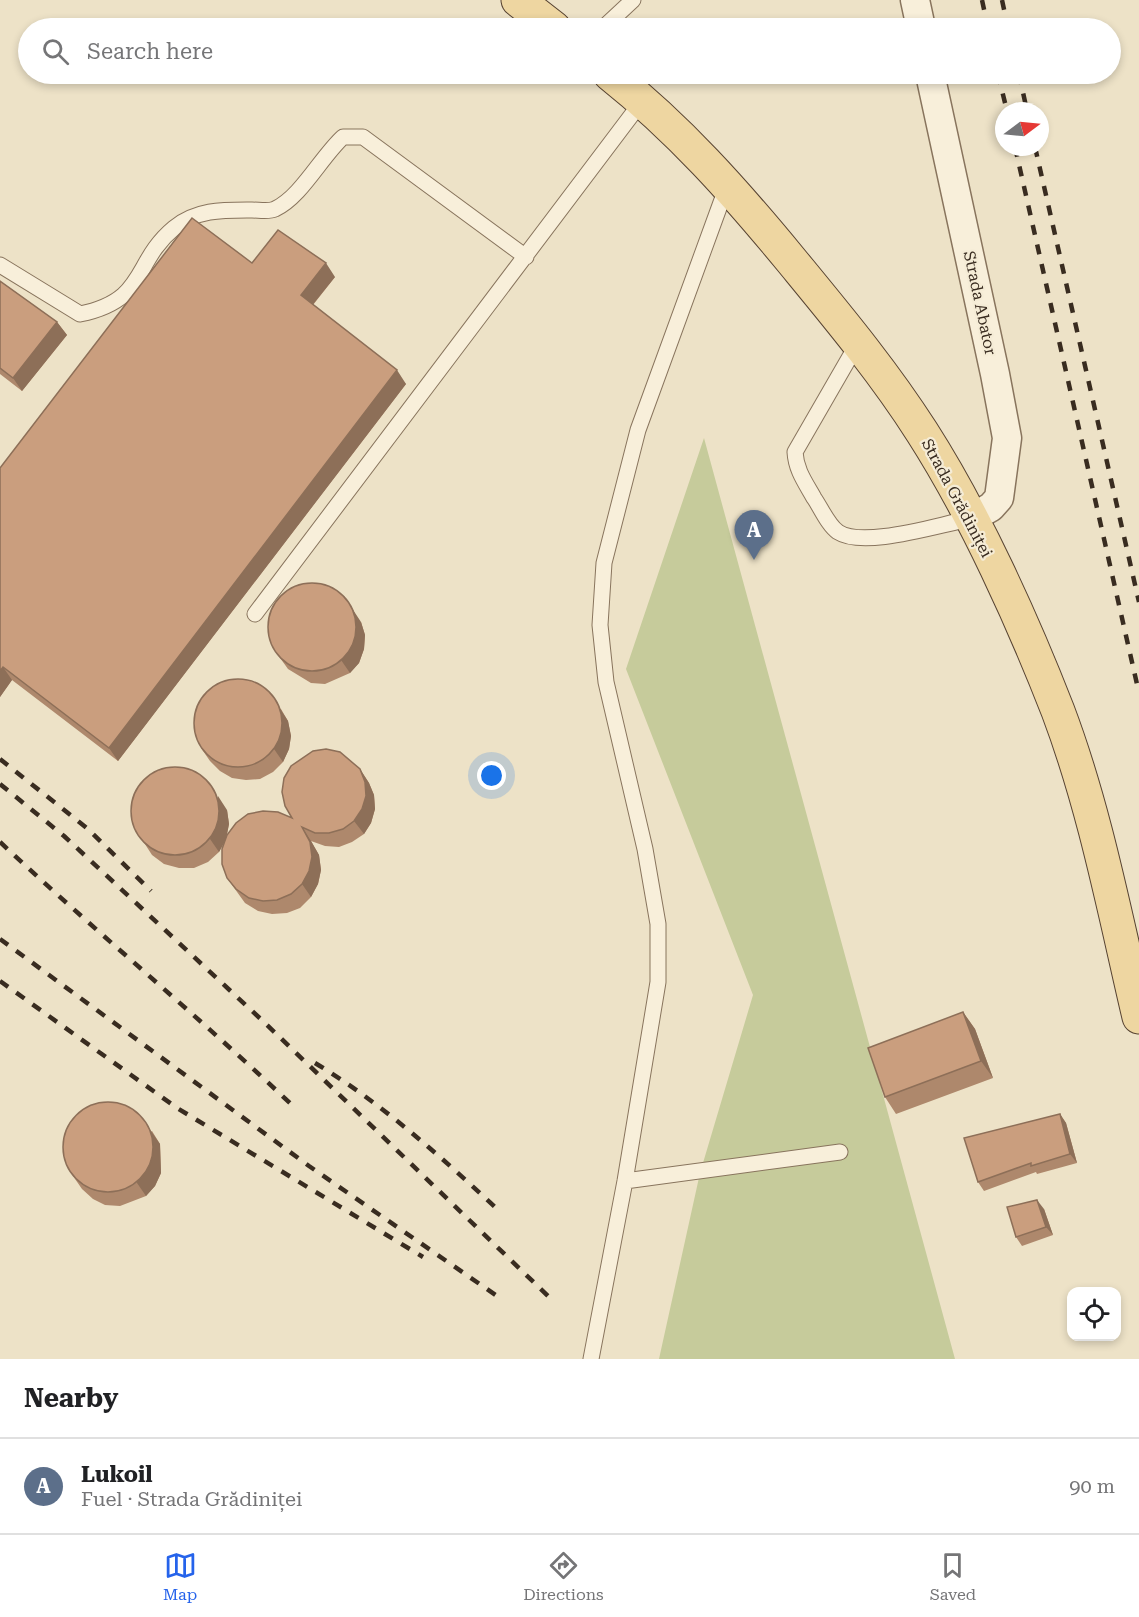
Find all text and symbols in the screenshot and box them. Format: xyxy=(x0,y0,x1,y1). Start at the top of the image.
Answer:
search box xyxy=(18,18,1121,84)
icon: search xyxy=(39,35,72,68)
text: Search here xyxy=(87,39,213,64)
north arrow xyxy=(995,102,1049,156)
street label: Strada Abator xyxy=(960,249,1000,357)
street label: Strada Grădiniței xyxy=(917,435,996,561)
pin: A xyxy=(734,510,774,560)
your location xyxy=(477,761,506,790)
map controls xyxy=(1067,1287,1121,1341)
button: locate xyxy=(1067,1287,1121,1341)
text: Nearby xyxy=(24,1383,118,1413)
text: Lukoil xyxy=(81,1462,153,1487)
text: A xyxy=(36,1474,51,1498)
text: 90 m xyxy=(1069,1474,1115,1498)
text: Fuel · Strada Grădiniței xyxy=(81,1487,302,1511)
tab: Map xyxy=(163,1549,197,1604)
tab: Directions xyxy=(523,1549,604,1604)
tab: Saved xyxy=(930,1549,976,1604)

